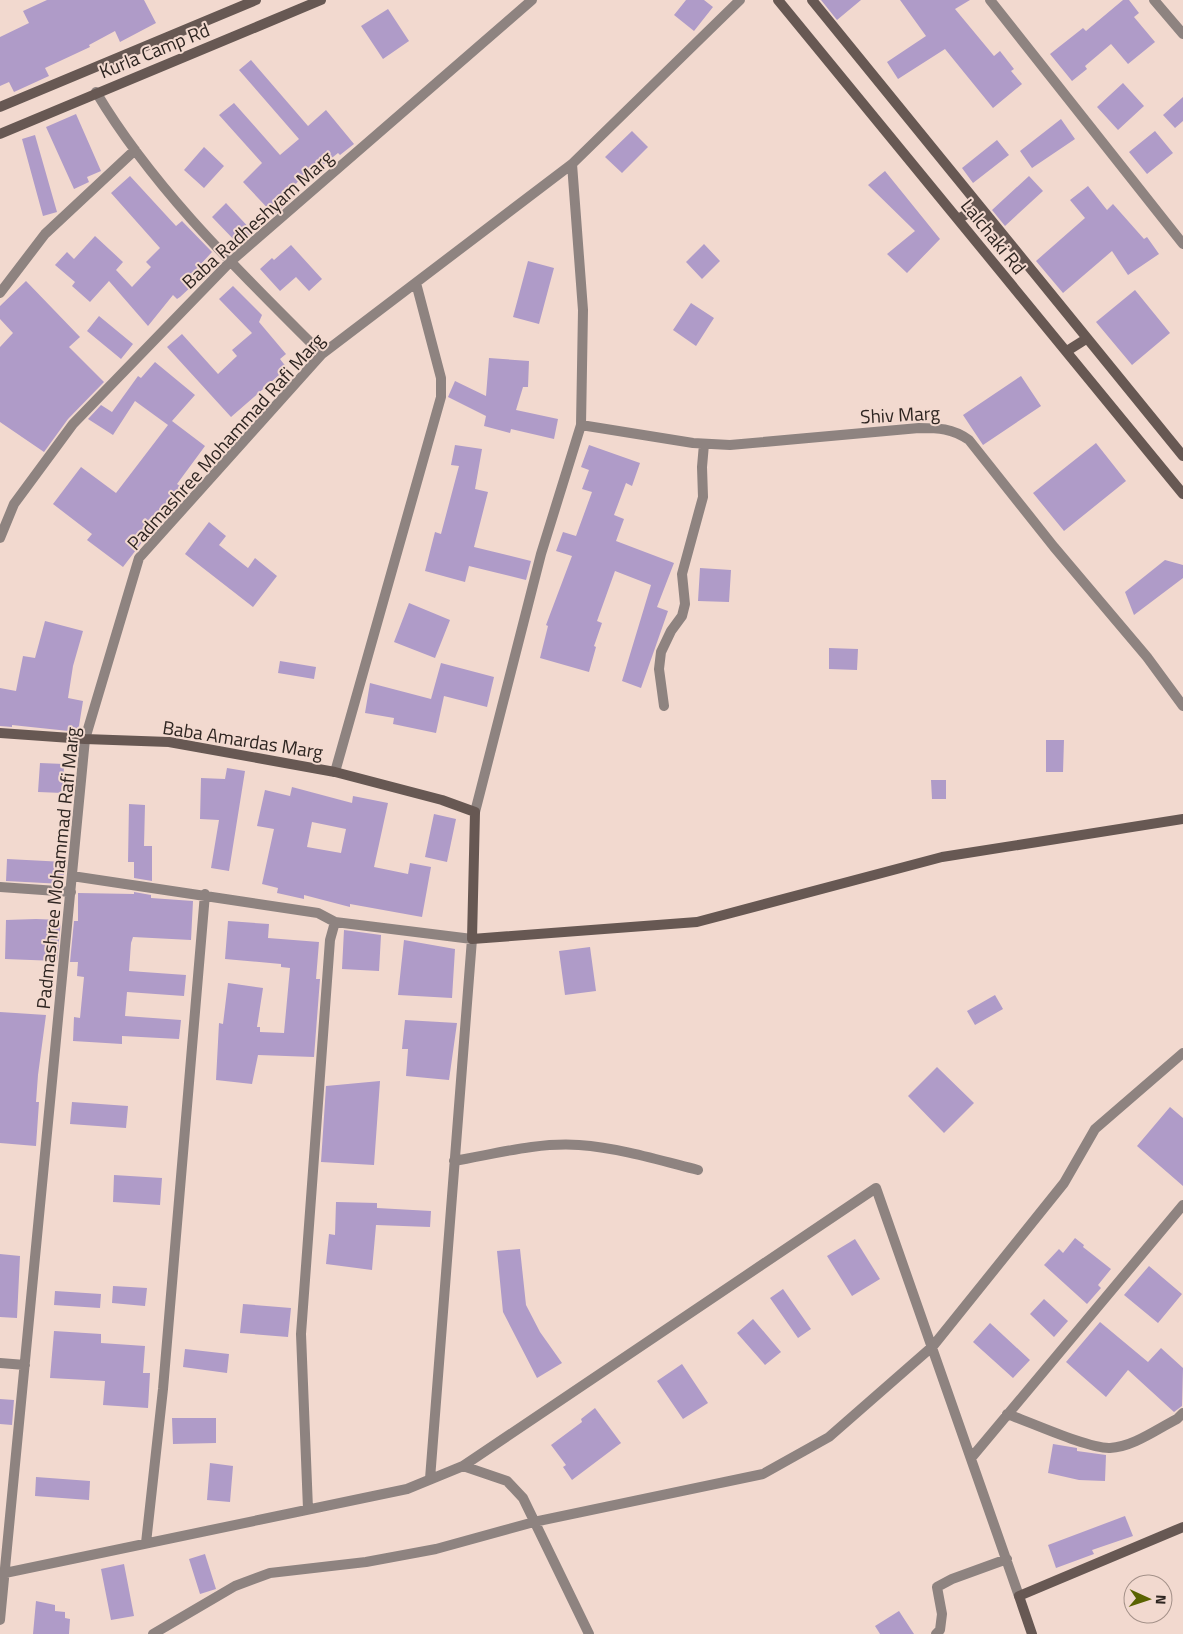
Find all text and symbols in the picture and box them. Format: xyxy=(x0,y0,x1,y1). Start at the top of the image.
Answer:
street label: Kurla Camp Rd xyxy=(94,15,214,85)
street label: Baba Radheshyam Marg xyxy=(175,143,339,295)
street label: Lalchaki Rd xyxy=(954,192,1034,280)
street label: Padmashree Mohammad Rafi Marg xyxy=(119,326,331,556)
street label: Shiv Marg xyxy=(859,397,941,431)
street label: Baba Amardas Marg xyxy=(161,712,326,766)
street label: Padmashree Mohammad Rafi Marg xyxy=(28,725,86,1011)
north arrow xyxy=(1123,1574,1173,1624)
text: N xyxy=(1151,1594,1172,1605)

